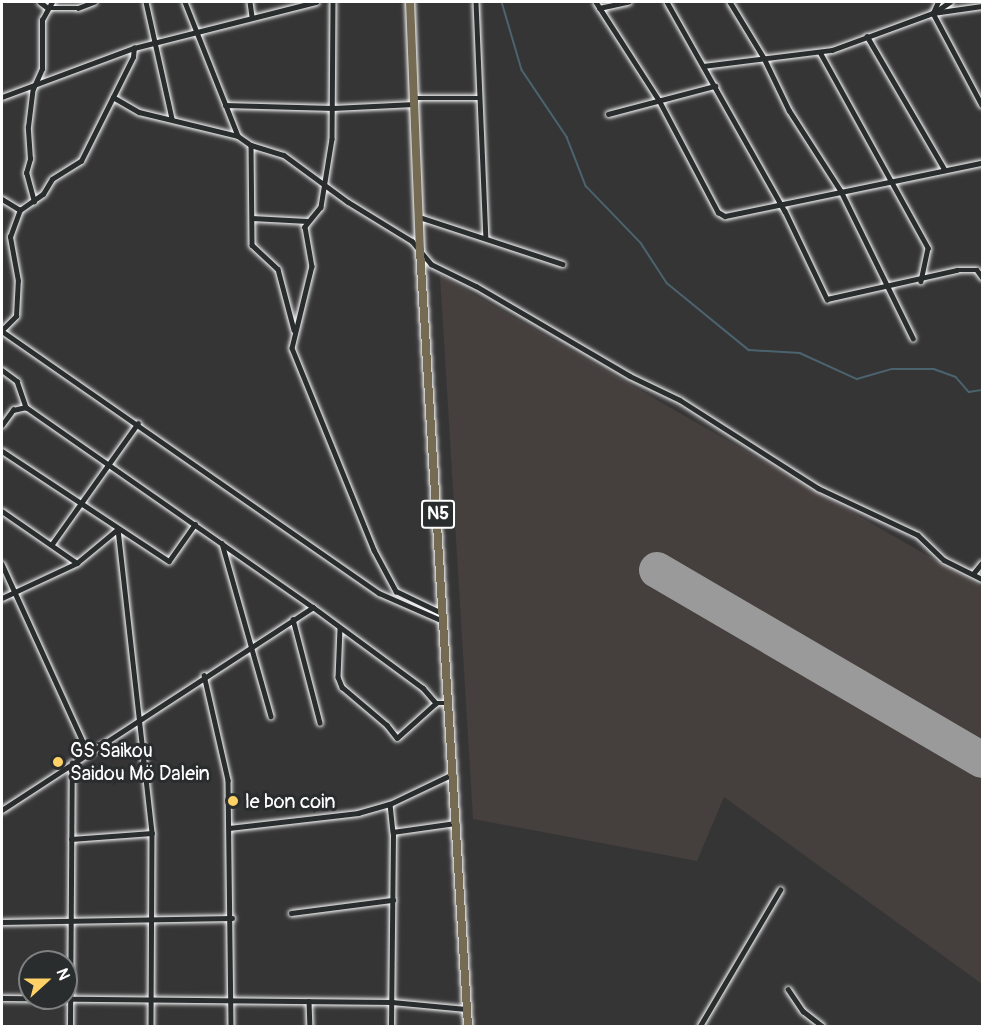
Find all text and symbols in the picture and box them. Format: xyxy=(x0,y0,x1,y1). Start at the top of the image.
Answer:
road number: N5 xyxy=(420,499,456,529)
place label: GS Saikou Saidou Mö Dalein xyxy=(70,738,210,785)
marker: GS Saikou Saidou Mö Dalein xyxy=(51,755,65,769)
place label: le bon coin xyxy=(245,789,336,813)
marker: le bon coin xyxy=(226,794,240,808)
north arrow xyxy=(18,950,78,1010)
text: N xyxy=(52,966,74,983)

